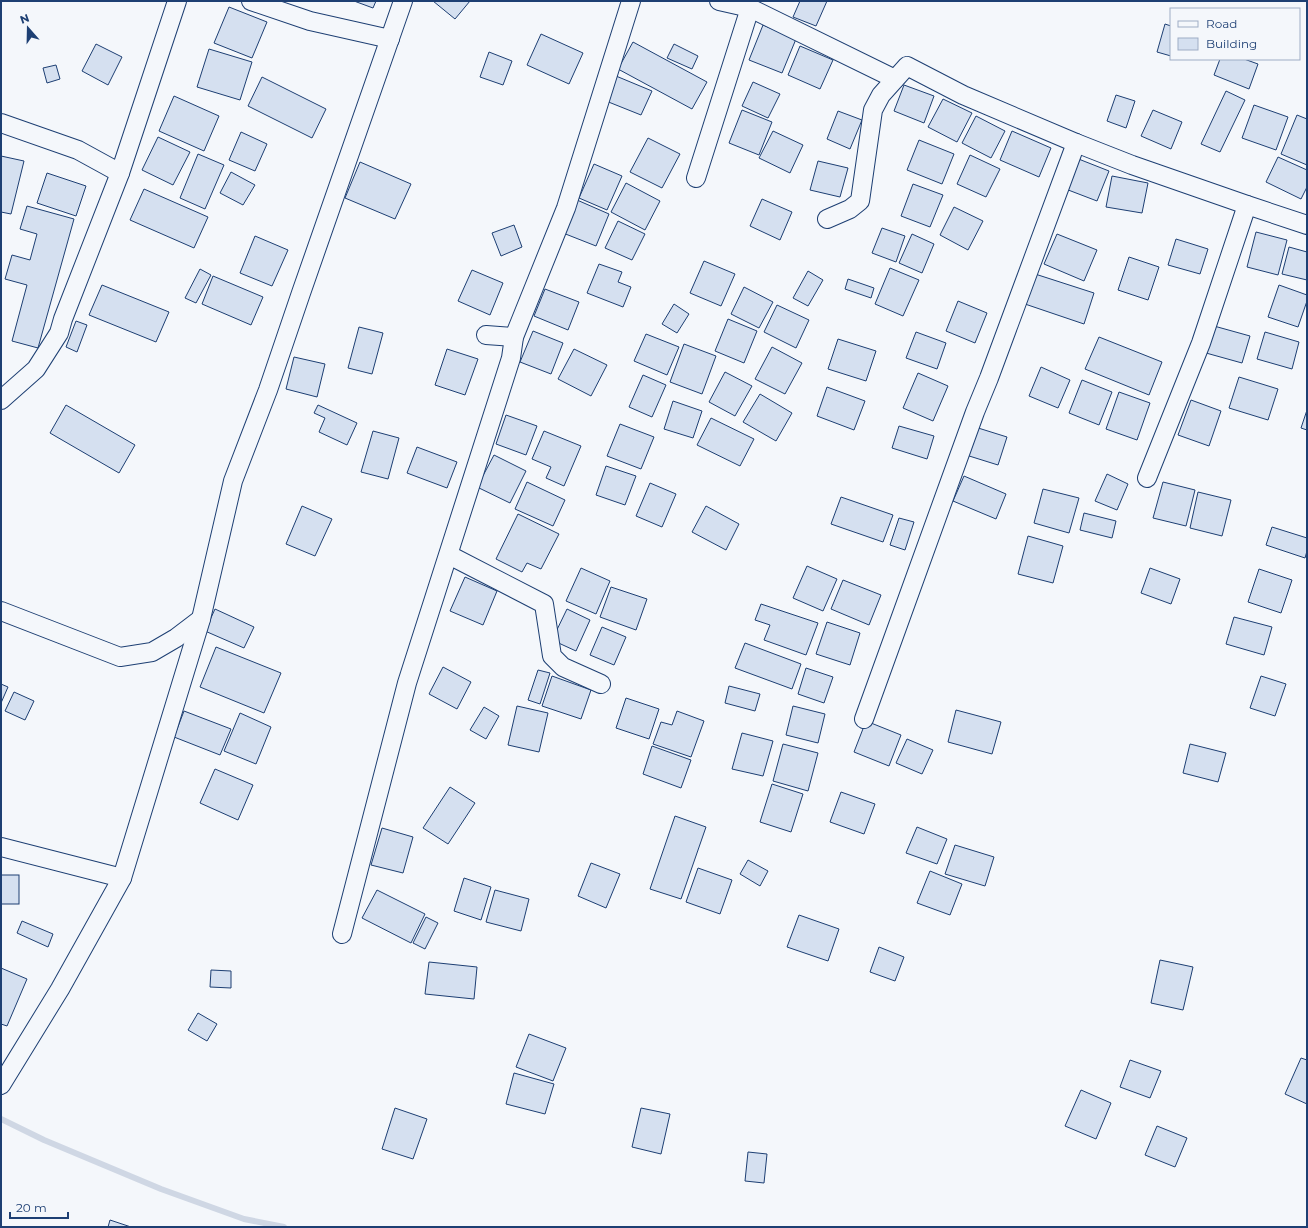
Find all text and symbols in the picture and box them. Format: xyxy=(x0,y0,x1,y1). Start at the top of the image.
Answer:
north arrow xyxy=(8,8,48,48)
legend xyxy=(1170,8,1300,60)
text: N xyxy=(18,11,31,27)
text: Road xyxy=(1206,16,1237,31)
text: Building xyxy=(1206,36,1257,51)
scale bar xyxy=(10,1194,68,1220)
text: 20 m xyxy=(16,1200,47,1215)

